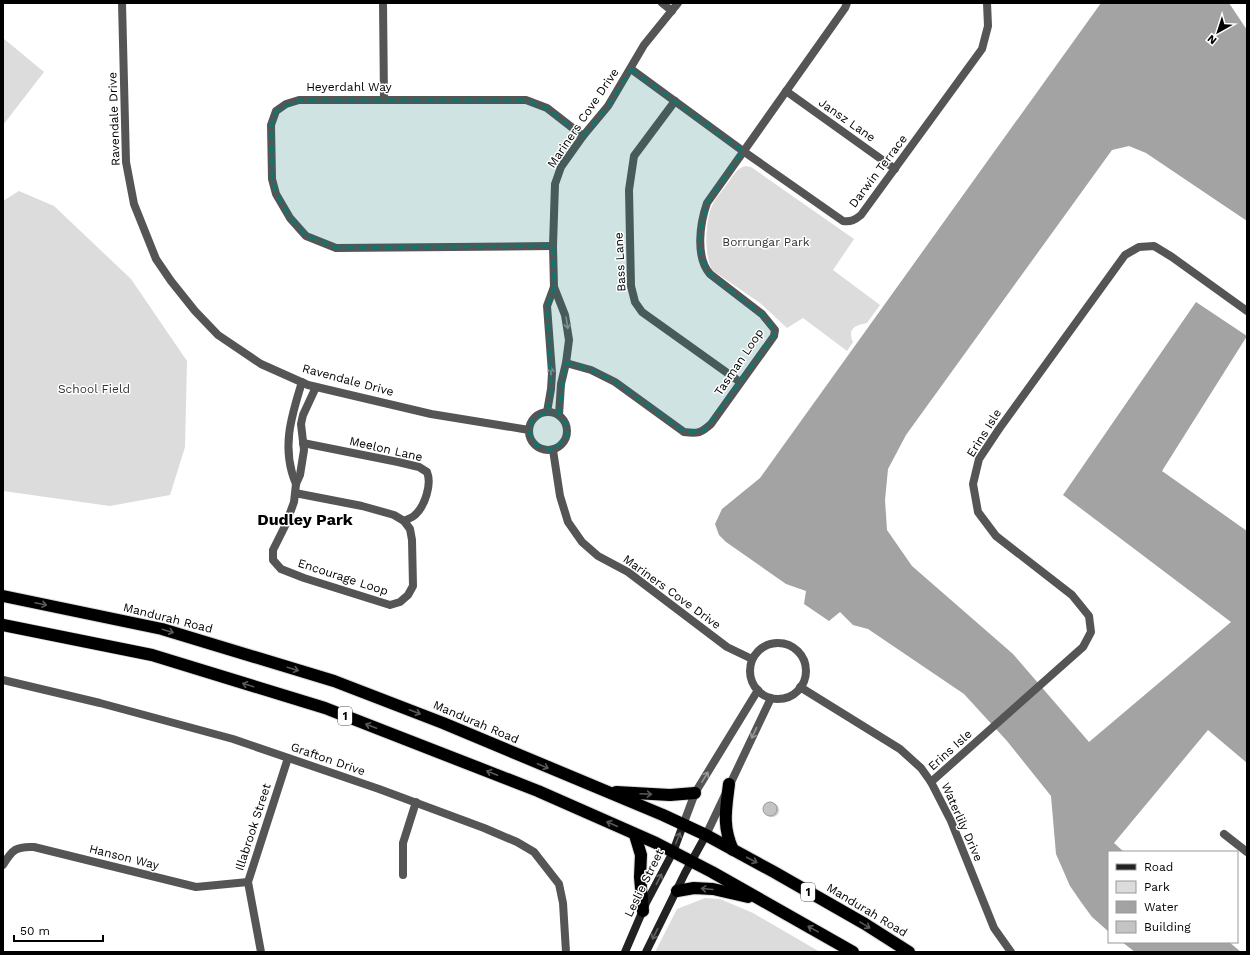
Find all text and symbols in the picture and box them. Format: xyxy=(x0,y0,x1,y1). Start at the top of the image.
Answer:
north arrow xyxy=(1198,12,1238,52)
text: N xyxy=(1205,32,1219,47)
street label: Mariners Cove Drive xyxy=(544,66,622,170)
street label: Ravendale Drive xyxy=(105,72,123,166)
street label: Heyerdahl Way xyxy=(306,80,393,94)
street label: Jansz Lane xyxy=(816,95,878,145)
street label: Darwin Terrace xyxy=(846,132,910,210)
street label: Bass Lane xyxy=(611,232,629,292)
park label: Borrungar Park xyxy=(722,235,810,249)
one-way arrow xyxy=(563,316,571,329)
street label: Tasman Loop xyxy=(711,326,767,398)
street label: Ravendale Drive xyxy=(301,361,395,399)
one-way arrow xyxy=(548,367,555,380)
park label: School Field xyxy=(58,382,130,396)
street label: Erins Isle xyxy=(964,406,1004,460)
street label: Meelon Lane xyxy=(348,434,424,464)
district label: Dudley Park xyxy=(257,510,353,529)
street label: Mariners Cove Drive xyxy=(621,552,723,632)
street label: Encourage Loop xyxy=(296,556,390,598)
one-way arrow xyxy=(34,600,47,608)
street label: Mandurah Road xyxy=(122,600,214,636)
one-way arrow xyxy=(162,628,175,635)
one-way arrow xyxy=(286,665,298,673)
one-way arrow xyxy=(241,681,254,688)
street label: Mandurah Road xyxy=(431,698,521,746)
road number: 1 xyxy=(338,707,352,725)
one-way arrow xyxy=(409,708,421,716)
one-way arrow xyxy=(365,722,377,730)
one-way arrow xyxy=(750,727,757,739)
street label: Erins Isle xyxy=(925,727,975,773)
street label: Grafton Drive xyxy=(289,740,367,778)
one-way arrow xyxy=(537,762,549,770)
one-way arrow xyxy=(487,769,499,777)
one-way arrow xyxy=(701,772,709,783)
street label: Waterlily Drive xyxy=(938,781,986,864)
street label: Illabrook Street xyxy=(232,782,274,872)
one-way arrow xyxy=(639,790,652,797)
one-way arrow xyxy=(606,820,618,827)
one-way arrow xyxy=(675,833,682,845)
street label: Hanson Way xyxy=(88,842,161,873)
street label: Leslie Street xyxy=(621,847,667,919)
legend xyxy=(1108,851,1238,943)
one-way arrow xyxy=(746,857,758,865)
text: Road xyxy=(1144,860,1173,874)
one-way arrow xyxy=(656,873,663,885)
street label: Mandurah Road xyxy=(824,880,910,940)
text: Park xyxy=(1144,880,1170,894)
road number: 1 xyxy=(801,883,815,901)
one-way arrow xyxy=(701,885,714,892)
text: Water xyxy=(1144,900,1179,914)
scale bar xyxy=(14,917,103,943)
text: Building xyxy=(1144,920,1191,934)
one-way arrow xyxy=(859,921,871,929)
text: 50 m xyxy=(20,924,50,938)
one-way arrow xyxy=(807,925,819,933)
one-way arrow xyxy=(651,928,658,940)

